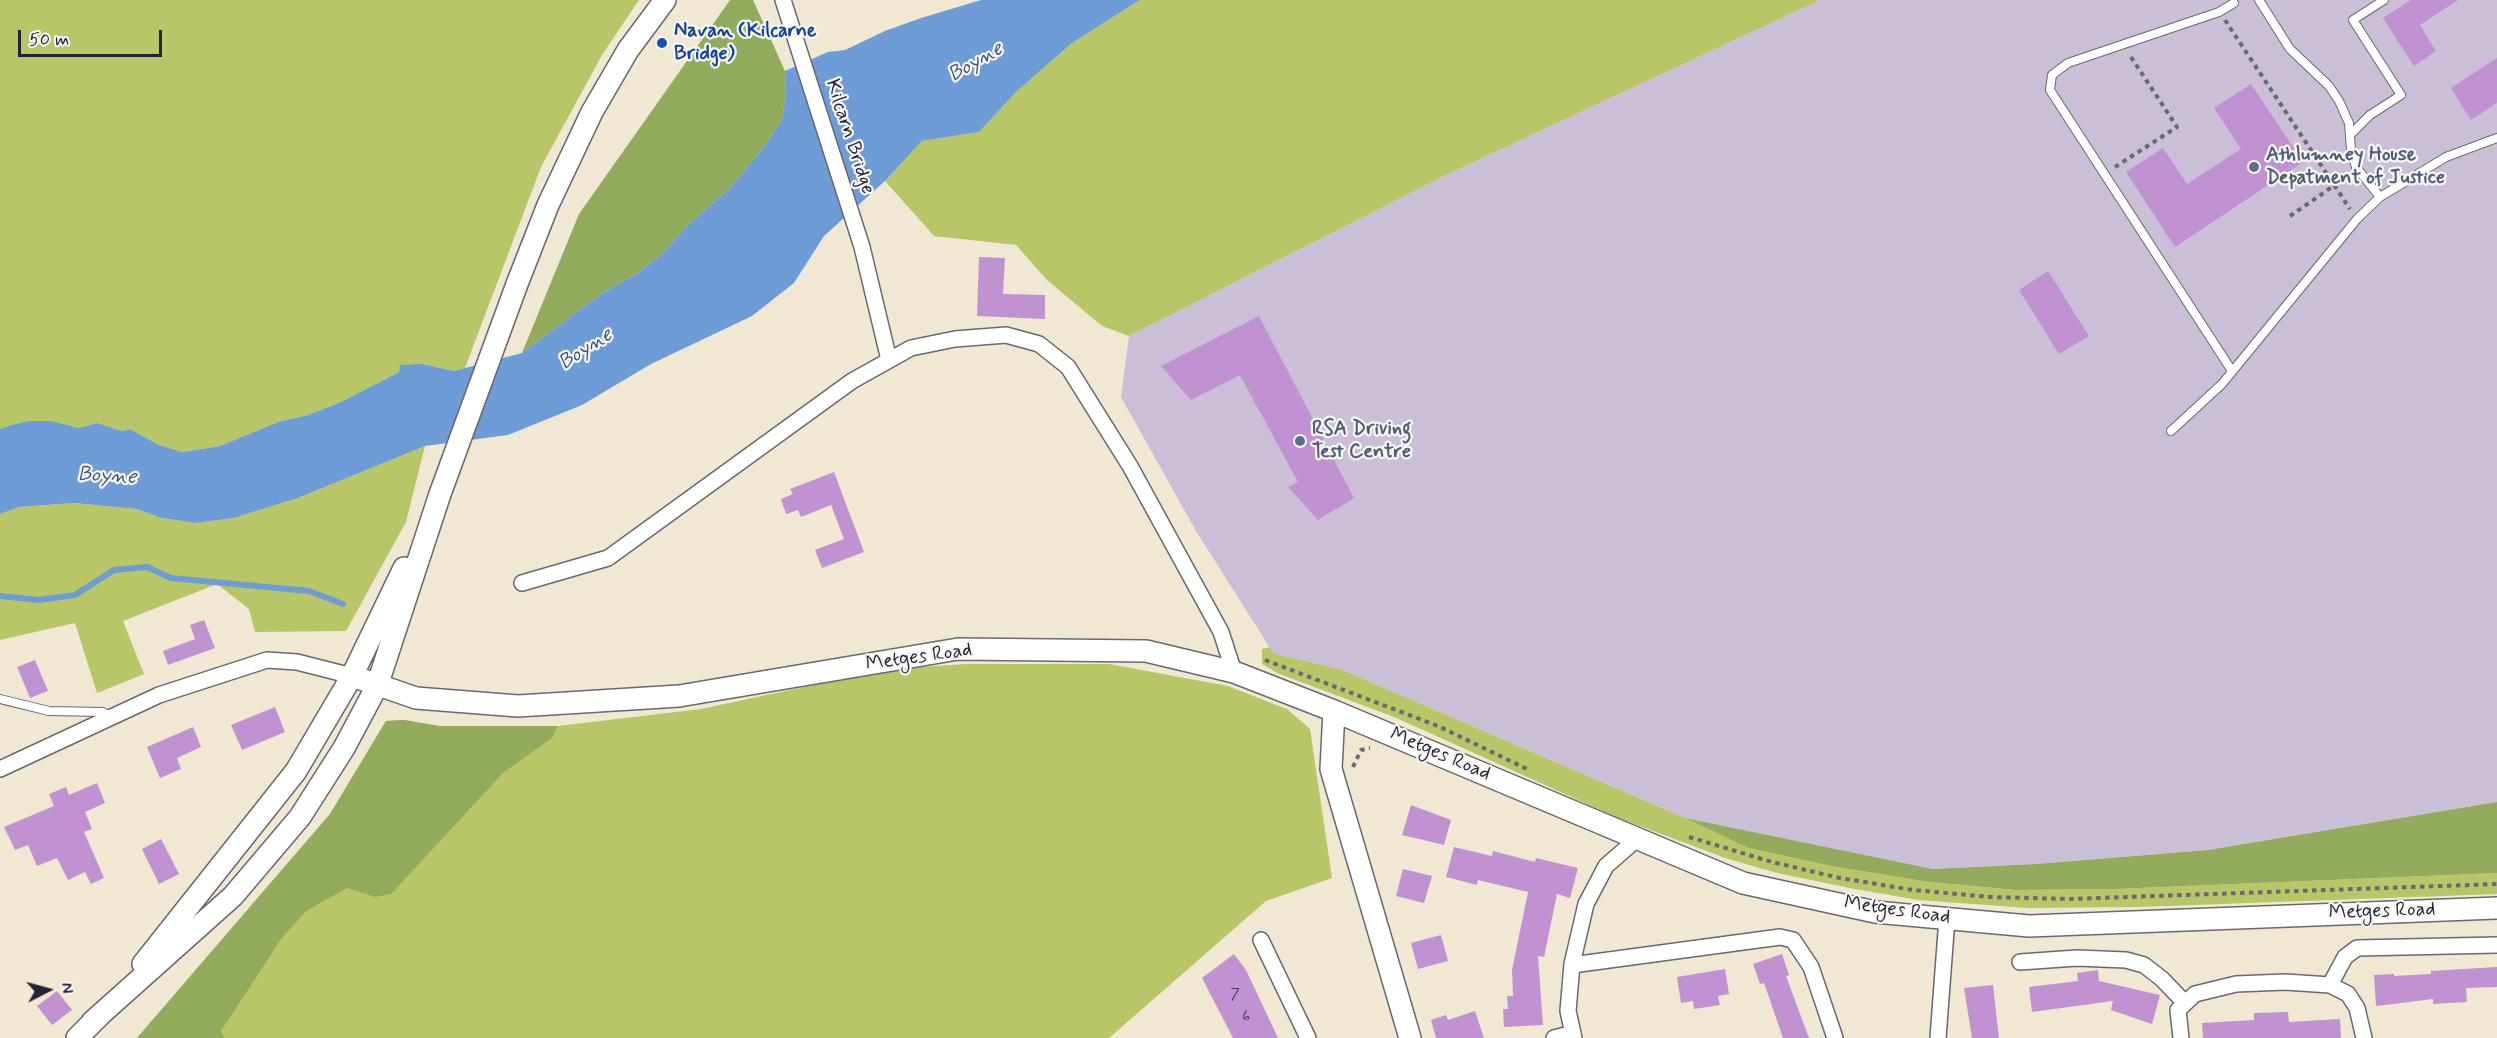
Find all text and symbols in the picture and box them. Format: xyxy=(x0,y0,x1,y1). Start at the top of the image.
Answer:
scale bar xyxy=(21,18,165,56)
place label: Navan (Kilcarne Bridge) xyxy=(674,20,816,67)
text: 50 m xyxy=(29,28,69,52)
marker: Navan (Kilcarne Bridge) xyxy=(655,36,669,50)
water label: Boyne xyxy=(944,37,1008,89)
street label: Kilcarn Bridge xyxy=(819,77,879,197)
place label: Athlumney House Depatment of Justice xyxy=(2266,144,2445,191)
marker: Athlumney House Depatment of Justice xyxy=(2247,160,2261,174)
water label: Boyne xyxy=(554,323,618,377)
place label: RSA Driving Test Centre xyxy=(1312,418,1411,465)
marker: RSA Driving Test Centre xyxy=(1293,434,1307,448)
water label: Boyne xyxy=(77,463,137,491)
street label: Metges Road xyxy=(864,639,974,677)
street label: Metges Road xyxy=(1386,723,1494,787)
street label: Metges Road xyxy=(1842,892,1952,930)
street label: Metges Road xyxy=(2328,898,2436,926)
north arrow xyxy=(18,960,78,1020)
text: N xyxy=(55,982,77,994)
house number: 7 xyxy=(1230,986,1240,1006)
house number: 6 xyxy=(1242,1008,1250,1028)

